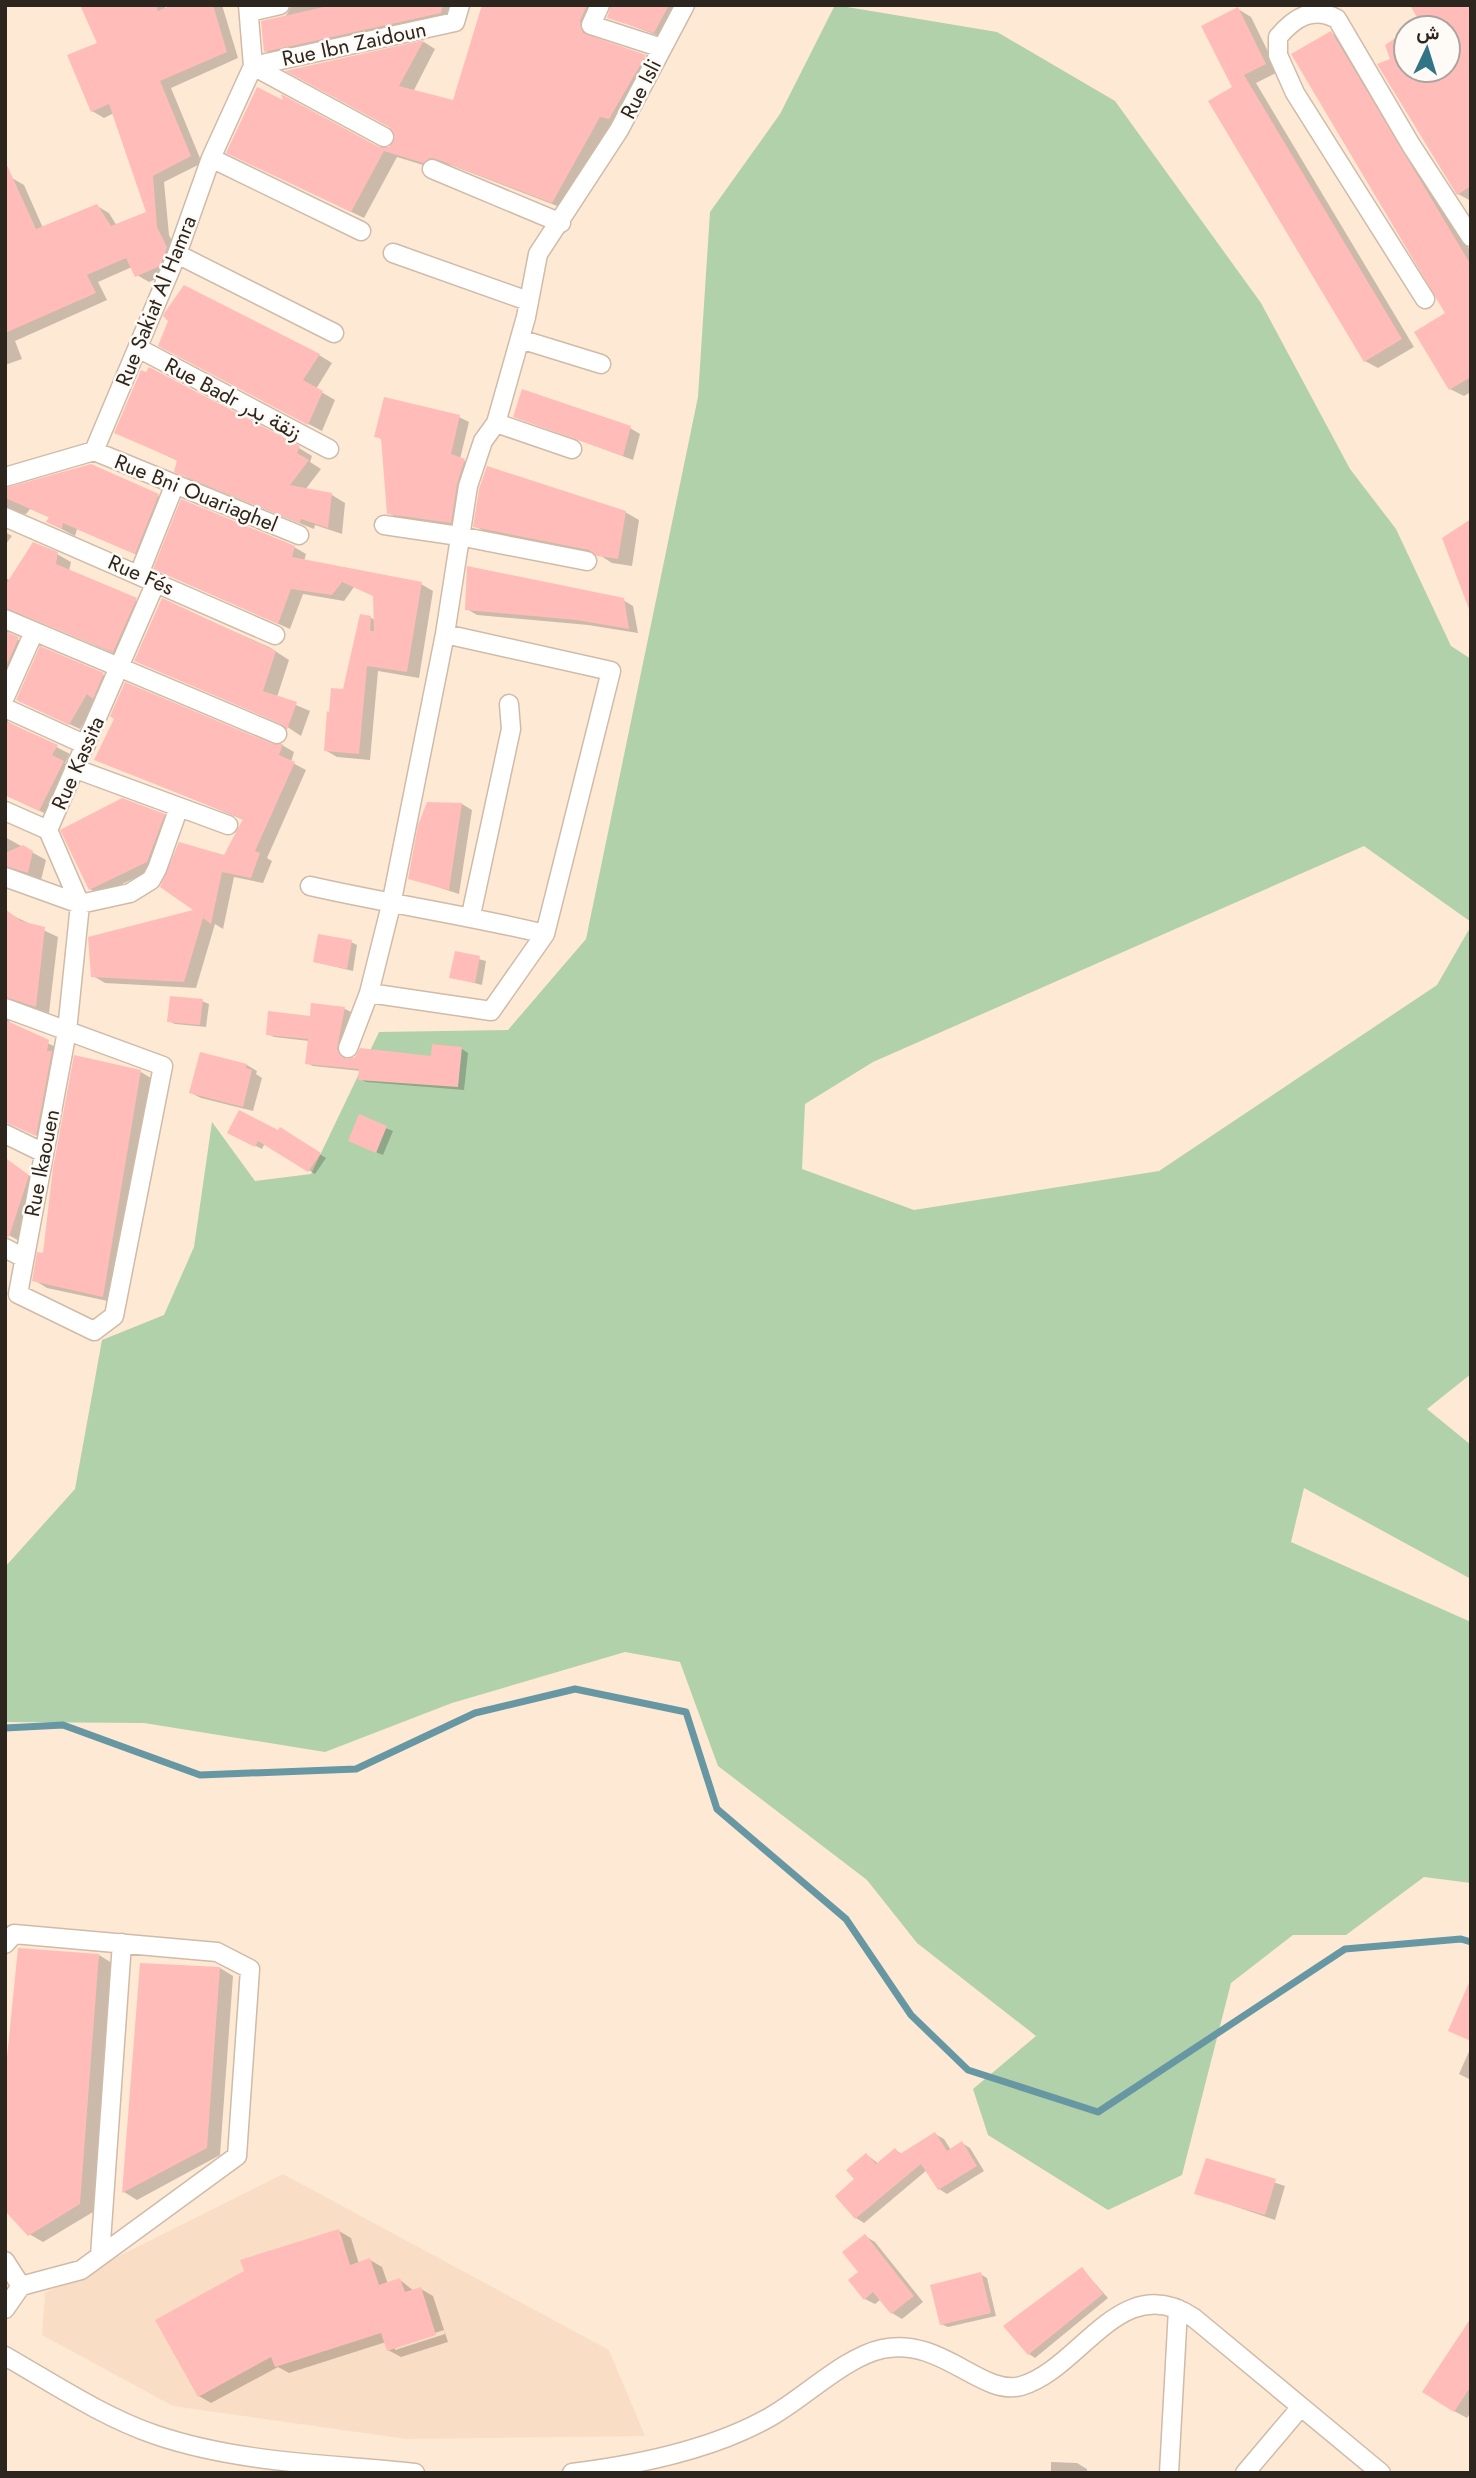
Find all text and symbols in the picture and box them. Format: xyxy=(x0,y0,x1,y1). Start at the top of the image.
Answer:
street label: Rue Ibn Zaidoun xyxy=(279,14,429,74)
north arrow xyxy=(1392,14,1462,84)
text: ش xyxy=(1416,18,1441,47)
street label: Rue Isli xyxy=(613,54,669,124)
street label: Rue Sakiat Al Hamra xyxy=(108,211,204,391)
street label: Rue Badr زنقة بدر xyxy=(159,350,307,448)
street label: Rue Bni Ouariaghel xyxy=(110,447,282,539)
street label: Rue Fés xyxy=(103,547,179,603)
street label: Rue Kassita xyxy=(44,711,112,815)
street label: Rue Ikaouen xyxy=(17,1107,67,1219)

